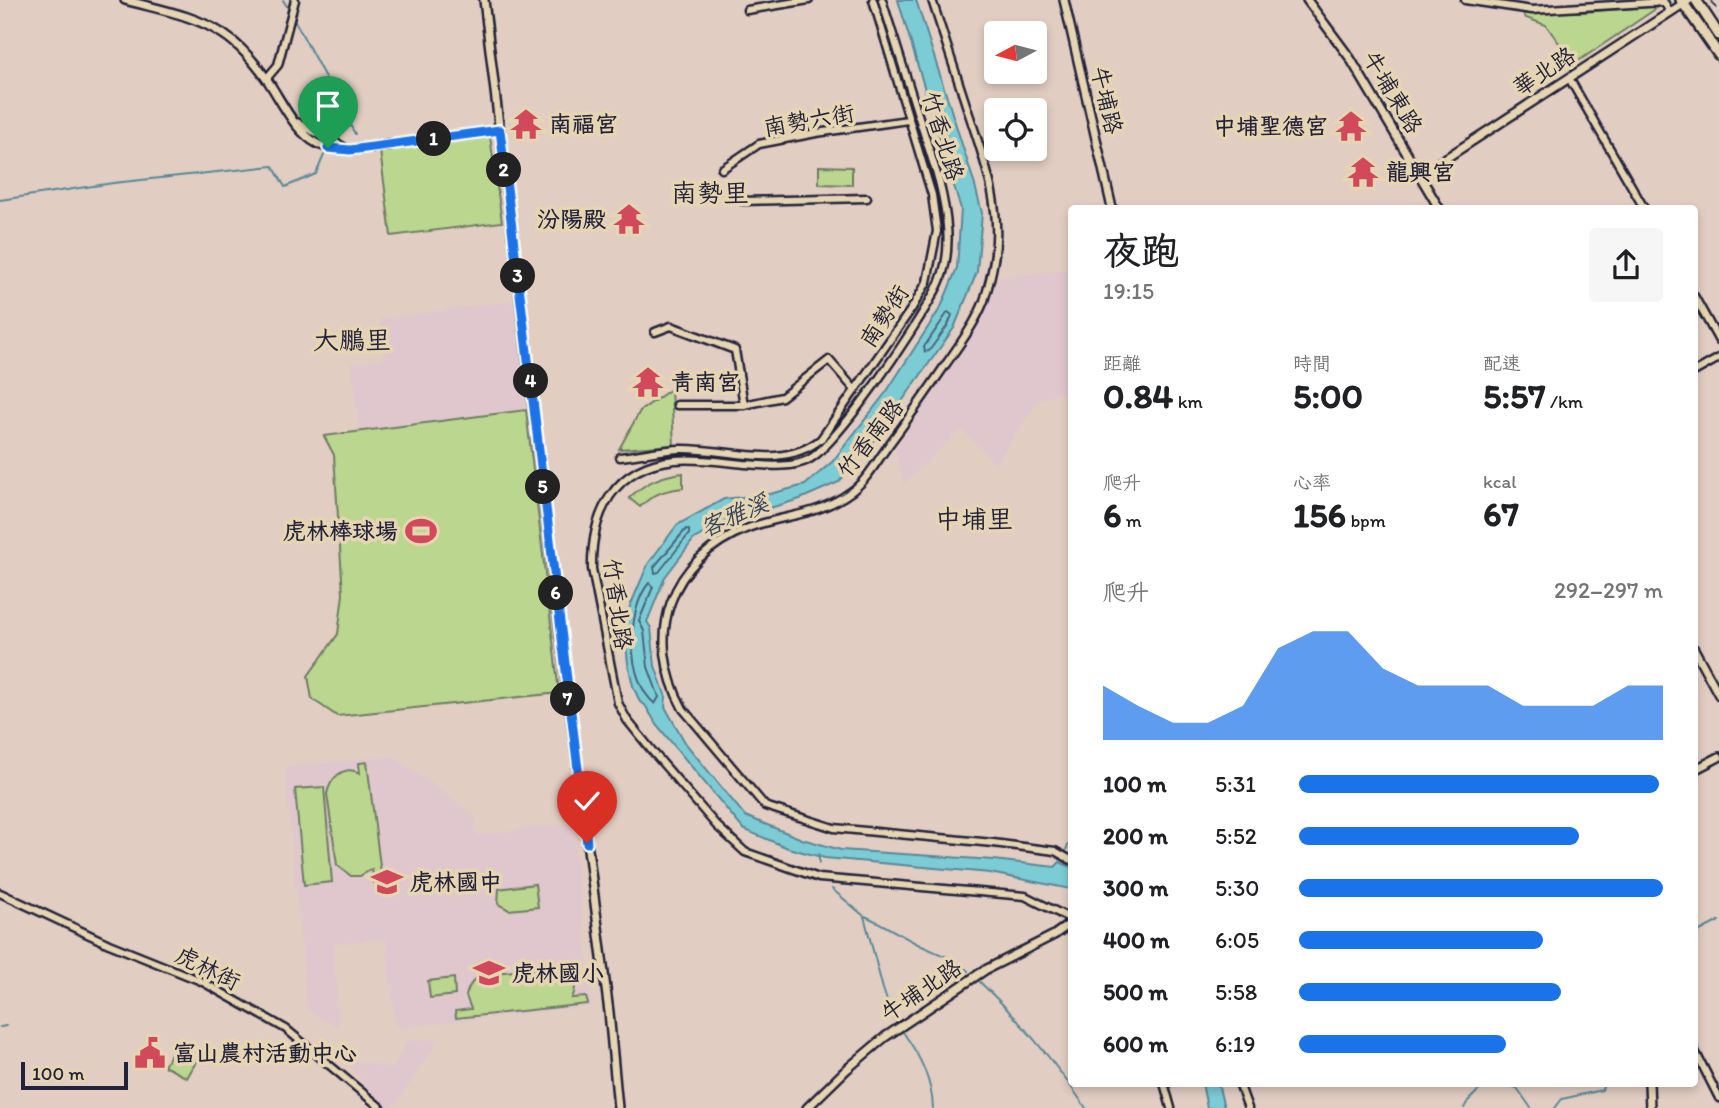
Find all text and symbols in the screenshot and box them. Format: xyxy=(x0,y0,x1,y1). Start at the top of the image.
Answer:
north arrow xyxy=(984,21,1046,84)
map controls xyxy=(984,21,1047,161)
street label: 華北路 xyxy=(1507,40,1581,102)
street label: 牛埔東路 xyxy=(1357,45,1429,139)
street label: 牛埔路 xyxy=(1086,63,1128,137)
pin xyxy=(298,76,358,148)
icon: arrive xyxy=(309,87,347,125)
street label: 竹香北路 xyxy=(916,88,970,184)
street label: 南勢六街 xyxy=(761,98,857,142)
button: locate xyxy=(984,98,1047,161)
temple icon: 南福宮 xyxy=(509,107,543,141)
temple icon: 中埔聖德宮 xyxy=(1334,109,1368,143)
place label: 南福宮 xyxy=(549,110,618,138)
place label: 中埔聖德宮 xyxy=(1213,112,1328,140)
pin: 1 xyxy=(416,122,452,156)
text: 1 xyxy=(429,127,438,150)
pin: 2 xyxy=(486,152,522,188)
temple icon: 龍興宮 xyxy=(1346,155,1380,189)
text: 2 xyxy=(499,158,509,181)
place label: 龍興宮 xyxy=(1386,158,1455,186)
district label: 南勢里 xyxy=(671,177,749,209)
temple icon: 汾陽殿 xyxy=(612,202,646,236)
place label: 汾陽殿 xyxy=(537,205,606,233)
text: 夜跑 xyxy=(1103,228,1179,274)
button: share xyxy=(1589,228,1663,302)
pin: 3 xyxy=(500,258,536,294)
text: 3 xyxy=(512,264,523,287)
text: 19:15 xyxy=(1103,277,1154,305)
street label: 南勢街 xyxy=(853,279,915,353)
district label: 大鵬里 xyxy=(313,324,391,356)
text: 距離 xyxy=(1103,352,1141,375)
text: 時間 xyxy=(1293,352,1331,375)
text: 配速 xyxy=(1483,352,1521,375)
pin: 4 xyxy=(514,364,548,398)
temple icon: 青南宫 xyxy=(631,365,665,399)
place label: 青南宫 xyxy=(671,368,740,396)
text: 4 xyxy=(525,369,536,392)
text: 0.84 xyxy=(1103,375,1173,417)
text: 5:00 xyxy=(1293,375,1363,417)
text: 5:57 xyxy=(1483,375,1546,417)
text: km xyxy=(1173,390,1203,413)
text: /km xyxy=(1546,390,1583,413)
street label: 竹香南路 xyxy=(831,393,909,483)
pin: 5 xyxy=(526,470,560,504)
text: kcal xyxy=(1483,470,1517,493)
text: 爬升 xyxy=(1103,471,1141,494)
text: 心率 xyxy=(1293,471,1331,494)
text: 5 xyxy=(538,475,547,498)
water label: 客雅溪 xyxy=(695,487,775,542)
text: 67 xyxy=(1483,493,1519,535)
text: 6 xyxy=(1103,494,1122,536)
text: 156 xyxy=(1293,494,1346,536)
district label: 中埔里 xyxy=(935,503,1013,535)
text: m xyxy=(1122,509,1142,532)
text: bpm xyxy=(1346,509,1386,532)
sports icon: 虎林棒球場 xyxy=(404,514,438,548)
place label: 虎林棒球場 xyxy=(283,517,398,545)
street label: 竹香北路 xyxy=(598,556,638,652)
pin: 6 xyxy=(538,576,574,610)
text: 292–297 m xyxy=(1554,576,1663,604)
text: 爬升 xyxy=(1103,578,1149,606)
text: 6 xyxy=(550,581,561,604)
pin: 7 xyxy=(550,682,586,716)
text: 7 xyxy=(563,687,572,710)
text: 100 m xyxy=(1103,770,1167,798)
text: 5:31 xyxy=(1215,770,1256,798)
pin xyxy=(557,771,617,843)
icon: check xyxy=(568,782,606,820)
text: 200 m xyxy=(1103,822,1168,850)
text: 5:52 xyxy=(1215,822,1257,850)
school or university icon: 虎林國中 xyxy=(370,865,404,899)
place label: 虎林國中 xyxy=(410,868,502,896)
text: 300 m xyxy=(1103,874,1168,902)
text: 5:30 xyxy=(1215,874,1259,902)
text: 400 m xyxy=(1103,926,1170,954)
text: 6:05 xyxy=(1215,926,1259,954)
street label: 虎林街 xyxy=(171,940,245,996)
street label: 牛埔北路 xyxy=(875,953,967,1027)
school or university icon: 虎林國小 xyxy=(472,956,506,990)
place label: 虎林國小 xyxy=(512,959,604,987)
text: 500 m xyxy=(1103,978,1168,1006)
text: 5:58 xyxy=(1215,978,1257,1006)
text: 600 m xyxy=(1103,1030,1168,1058)
text: 6:19 xyxy=(1215,1030,1256,1058)
public building icon: 富山農村活動中心 xyxy=(133,1036,167,1070)
place label: 富山農村活動中心 xyxy=(173,1039,357,1067)
scale bar xyxy=(21,1059,128,1091)
text: 100 m xyxy=(32,1062,84,1085)

